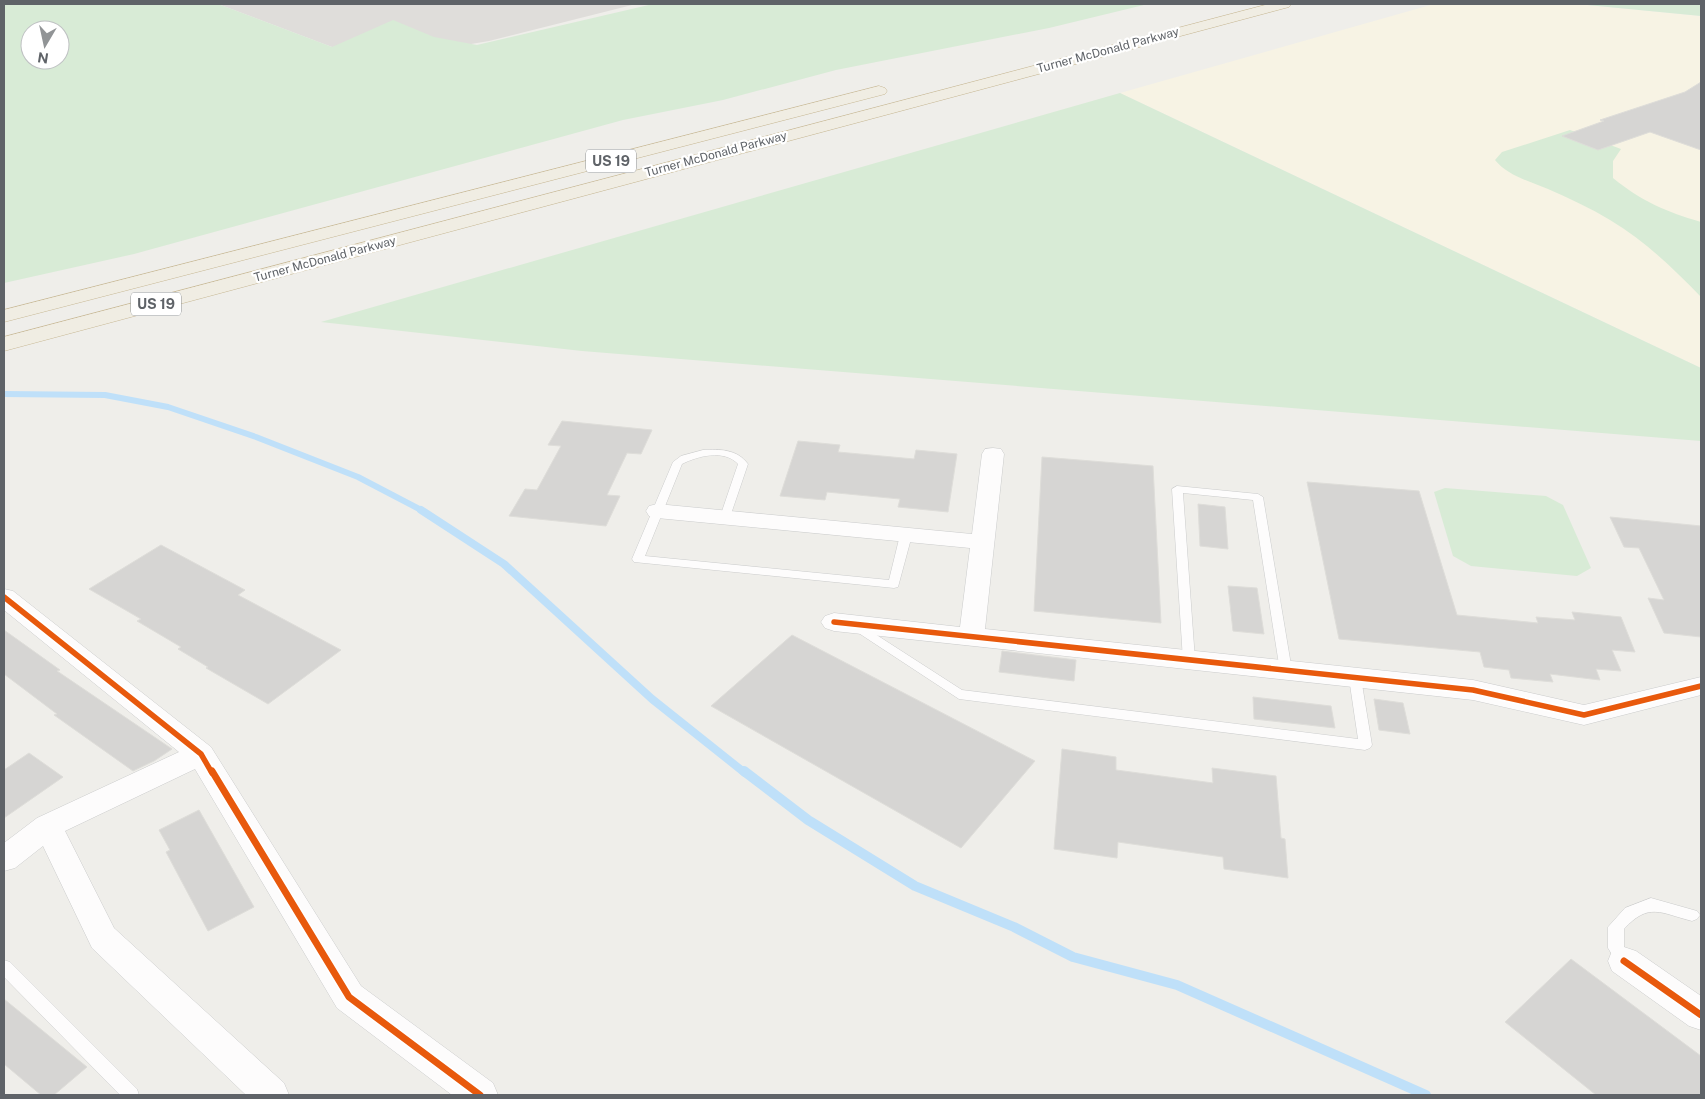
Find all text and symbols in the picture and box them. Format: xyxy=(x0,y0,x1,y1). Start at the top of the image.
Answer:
north arrow xyxy=(20,20,70,70)
street label: Turner McDonald Parkway xyxy=(1035,24,1181,76)
text: N xyxy=(36,49,50,67)
street label: Turner McDonald Parkway xyxy=(643,128,789,180)
road number: US 19 xyxy=(586,150,636,172)
street label: Turner McDonald Parkway xyxy=(252,233,398,285)
road number: US 19 xyxy=(131,292,181,316)

